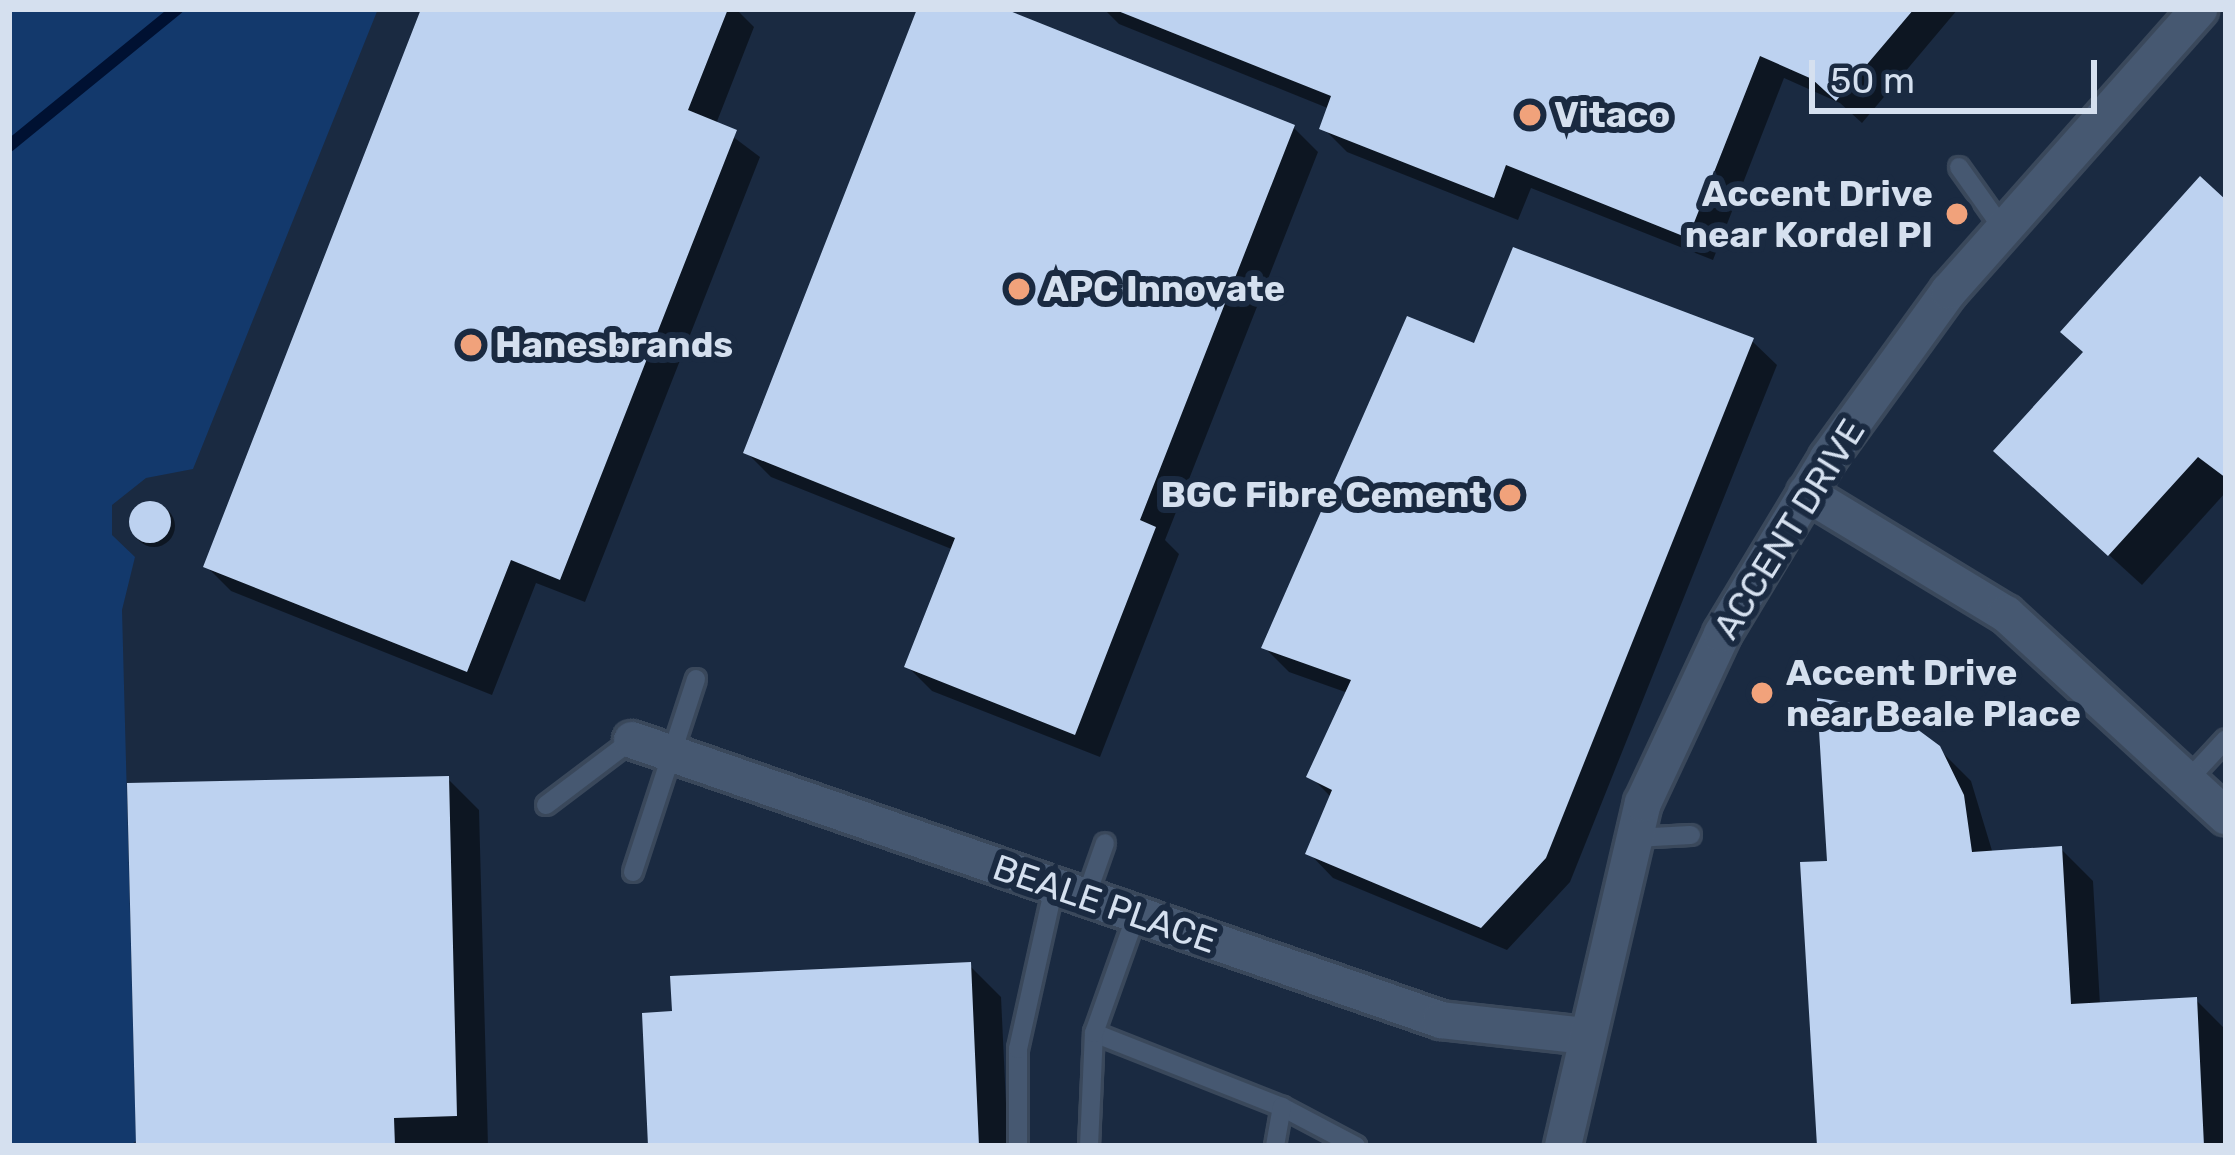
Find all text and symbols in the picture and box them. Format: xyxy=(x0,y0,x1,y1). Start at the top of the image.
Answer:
scale bar xyxy=(1815,36,2103,110)
text: 50 m xyxy=(1830,59,1915,102)
place label: Vitaco xyxy=(1554,93,1670,137)
marker: Vitaco xyxy=(1517,102,1543,128)
place label: Accent Drive near Kordel PI xyxy=(1684,171,1933,256)
marker: Accent Drive near Kordel PI xyxy=(1944,201,1970,227)
place label: APC Innovate xyxy=(1043,267,1285,311)
marker: APC Innovate xyxy=(1006,276,1032,302)
place label: Hanesbrands xyxy=(495,323,733,367)
marker: Hanesbrands xyxy=(458,332,484,358)
street label: ACCENT DRIVE xyxy=(1704,411,1874,647)
place label: BGC Fibre Cement xyxy=(1161,473,1486,517)
marker: BGC Fibre Cement xyxy=(1497,482,1523,508)
place label: Accent Drive near Beale Place xyxy=(1786,650,2082,735)
marker: Accent Drive near Beale Place xyxy=(1749,680,1775,706)
street label: BEALE PLACE xyxy=(987,846,1223,962)

